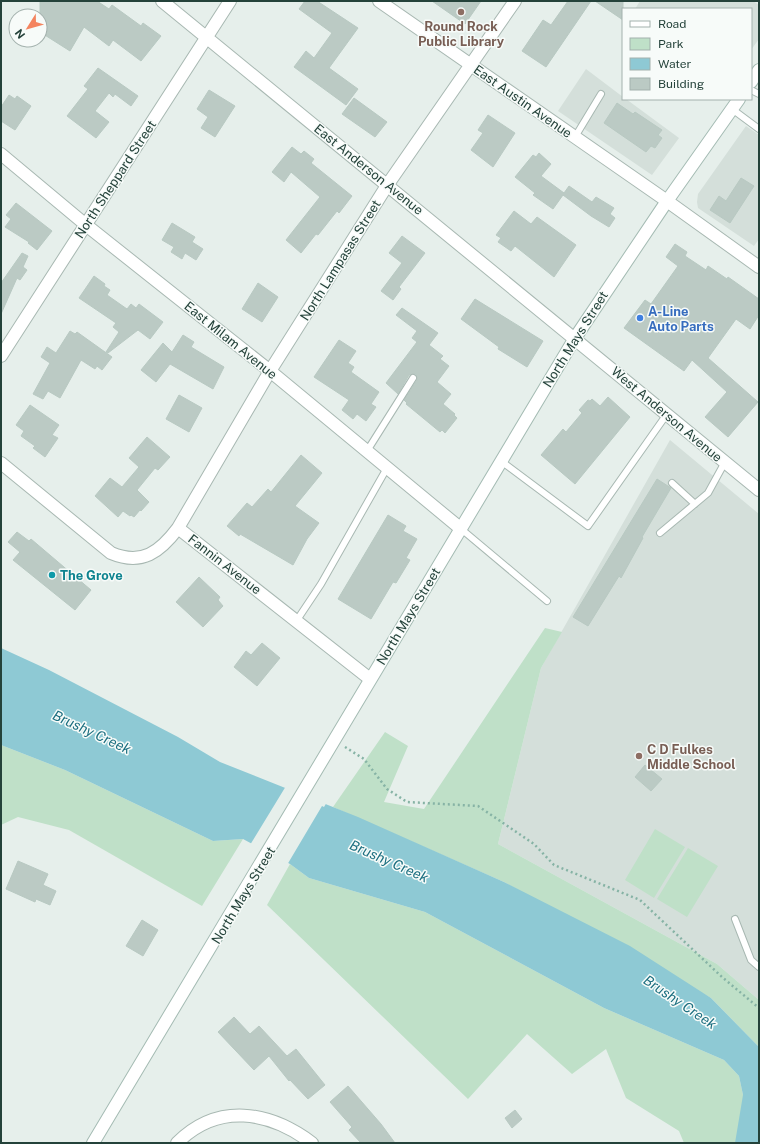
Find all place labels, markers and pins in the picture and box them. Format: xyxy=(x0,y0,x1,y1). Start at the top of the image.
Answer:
marker: Round Rock Public Library xyxy=(456,7,466,17)
place label: Round Rock Public Library xyxy=(418,19,505,49)
place label: A-Line Auto Parts xyxy=(648,304,714,334)
marker: A-Line Auto Parts xyxy=(635,313,645,323)
place label: The Grove xyxy=(60,568,123,583)
marker: The Grove xyxy=(47,570,57,580)
place label: C D Fulkes Middle School xyxy=(647,742,735,772)
marker: C D Fulkes Middle School xyxy=(634,751,644,761)

